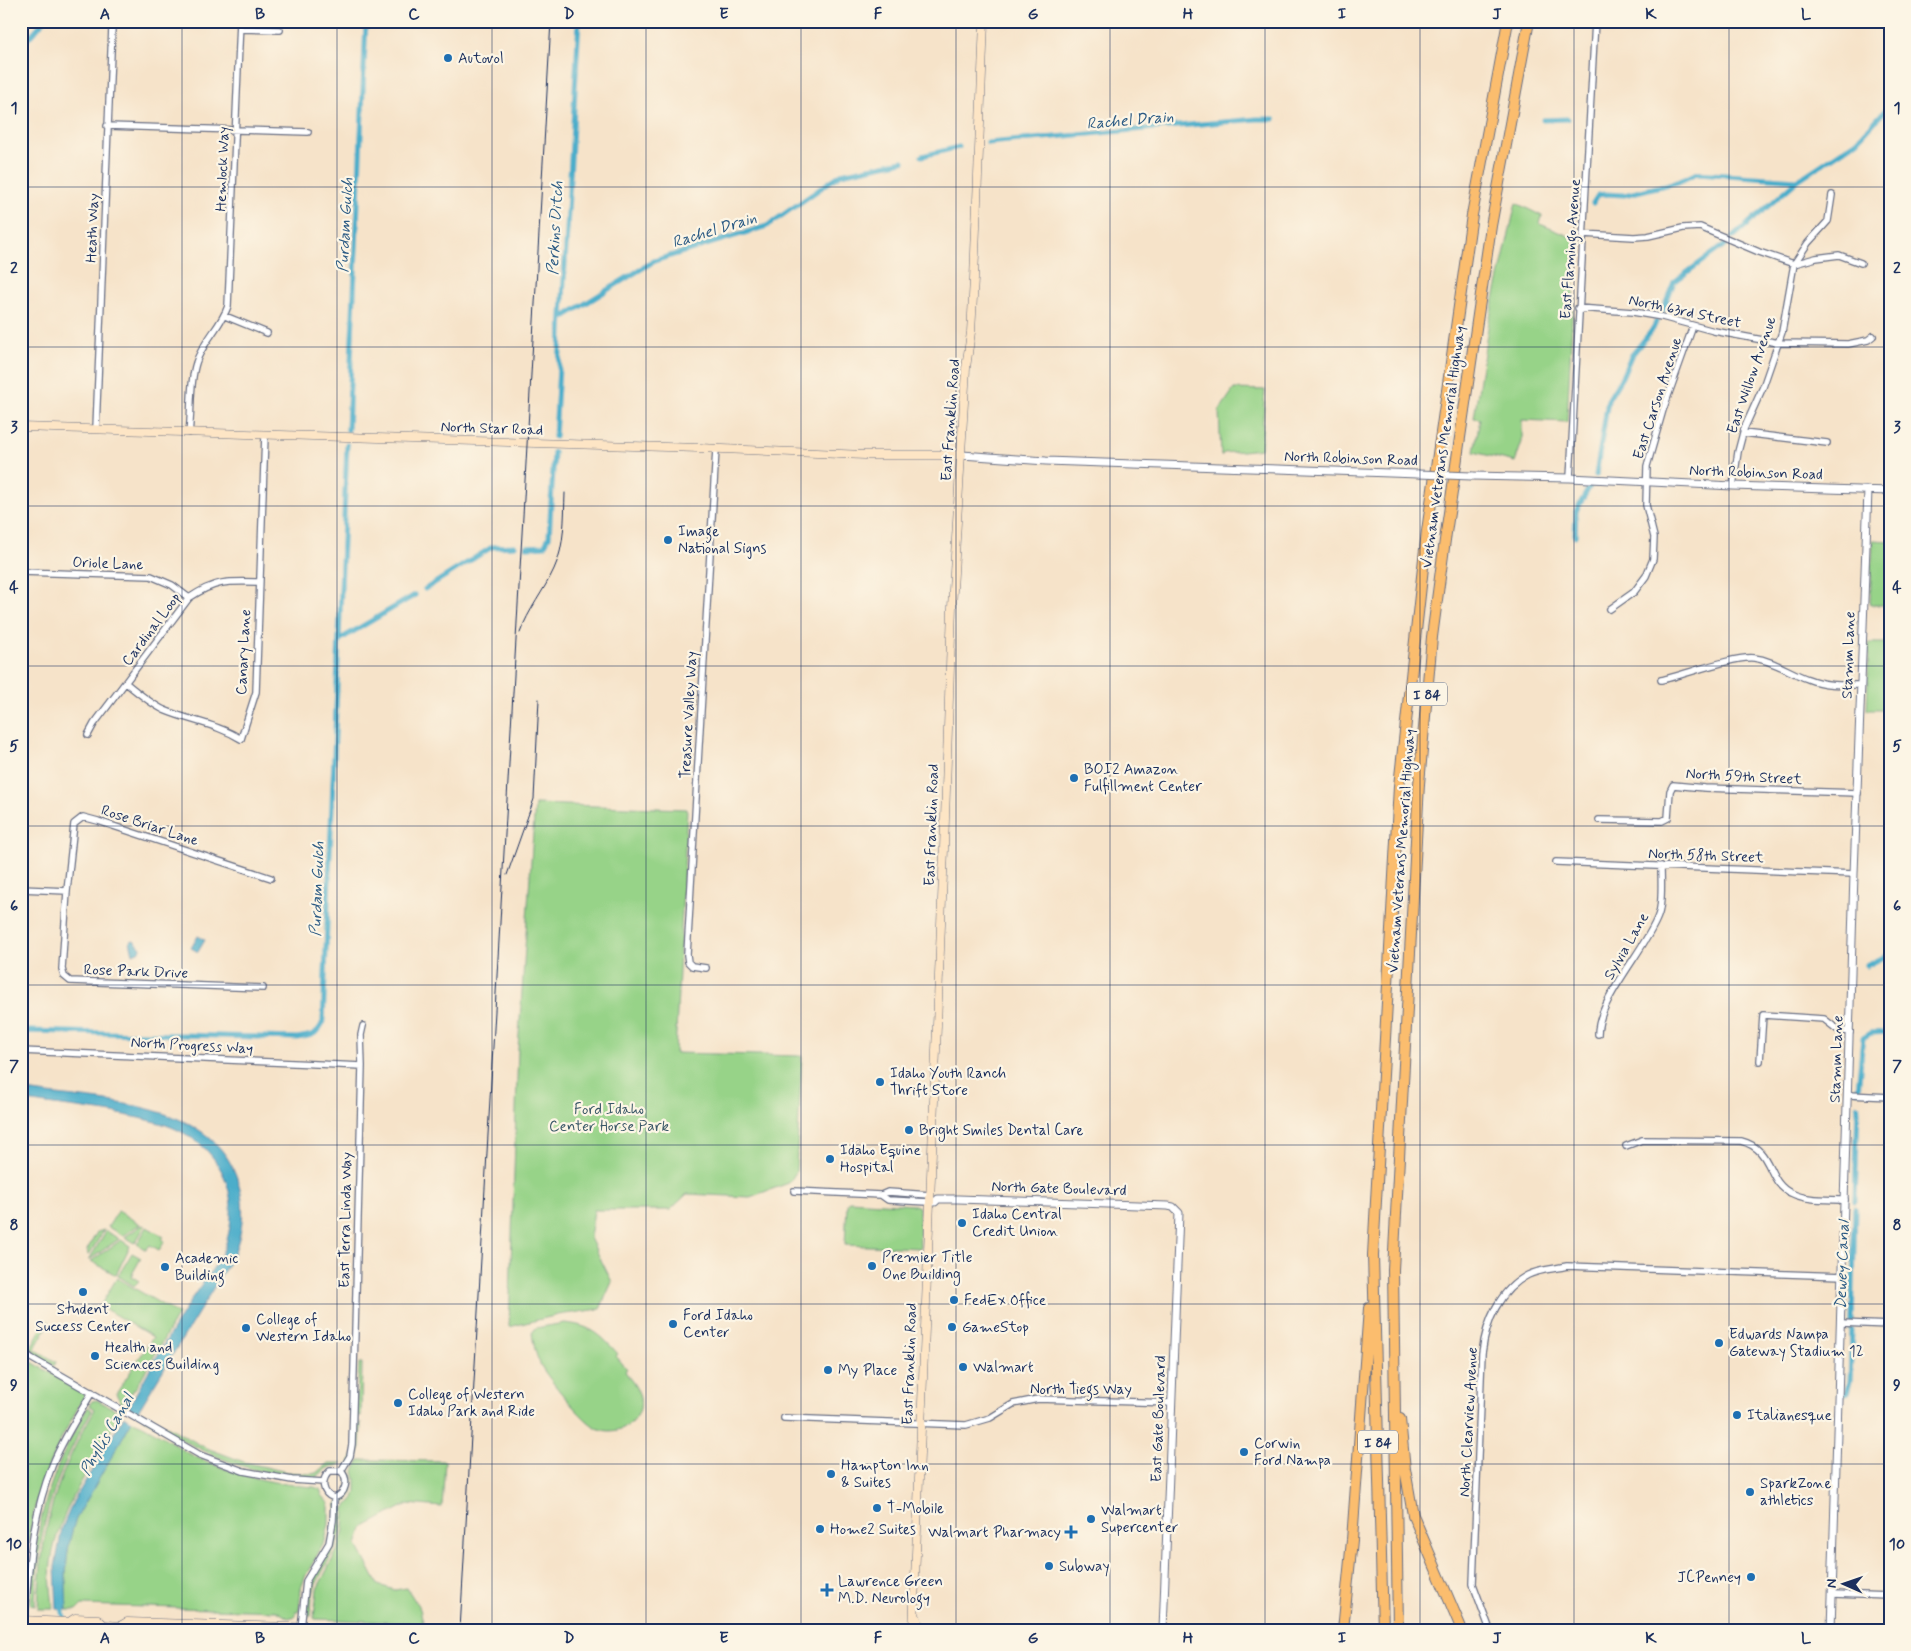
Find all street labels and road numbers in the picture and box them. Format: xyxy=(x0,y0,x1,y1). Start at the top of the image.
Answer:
street label: Hemlock Way xyxy=(212,126,234,212)
street label: East Flamingo Avenue xyxy=(1556,178,1587,320)
street label: Heath Way xyxy=(82,192,104,263)
street label: North 63rd Street xyxy=(1627,290,1743,334)
street label: East Willow Avenue xyxy=(1722,314,1781,437)
street label: Vietnam Veterans Memorial Highway xyxy=(1417,325,1472,570)
street label: East Carson Avenue xyxy=(1629,335,1687,462)
street label: East Franklin Road xyxy=(937,358,965,482)
street label: North Star Road xyxy=(440,417,544,441)
street label: North Robinson Road xyxy=(1284,447,1418,471)
street label: North Robinson Road xyxy=(1689,461,1823,485)
street label: Oriole Lane xyxy=(72,553,144,575)
street label: Cardinal Loop xyxy=(118,589,186,670)
street label: Canary Lane xyxy=(232,608,256,695)
street label: Stamm Lane xyxy=(1837,611,1861,699)
street label: Treasure Valley Way xyxy=(676,651,702,779)
road number: I 84 xyxy=(1407,682,1447,706)
street label: Vietnam Veterans Memorial Highway xyxy=(1383,728,1422,974)
street label: East Franklin Road xyxy=(920,764,944,887)
street label: North 59th Street xyxy=(1685,764,1803,790)
street label: Rose Briar Lane xyxy=(98,801,201,851)
street label: North 58th Street xyxy=(1648,844,1764,868)
street label: Sylvia Lane xyxy=(1600,909,1654,984)
street label: Rose Park Drive xyxy=(83,960,189,984)
street label: Stamm Lane xyxy=(1825,1015,1849,1103)
street label: North Progress Way xyxy=(130,1033,254,1059)
street label: East Terra Linda Way xyxy=(335,1151,357,1288)
street label: North Gate Boulevard xyxy=(991,1177,1127,1201)
street label: East Franklin Road xyxy=(898,1303,922,1426)
street label: North Clearview Avenue xyxy=(1455,1346,1483,1498)
street label: East Gate Boulevard xyxy=(1147,1355,1171,1483)
street label: North Tiegs Way xyxy=(1030,1380,1132,1401)
road number: I 84 xyxy=(1358,1430,1398,1454)

